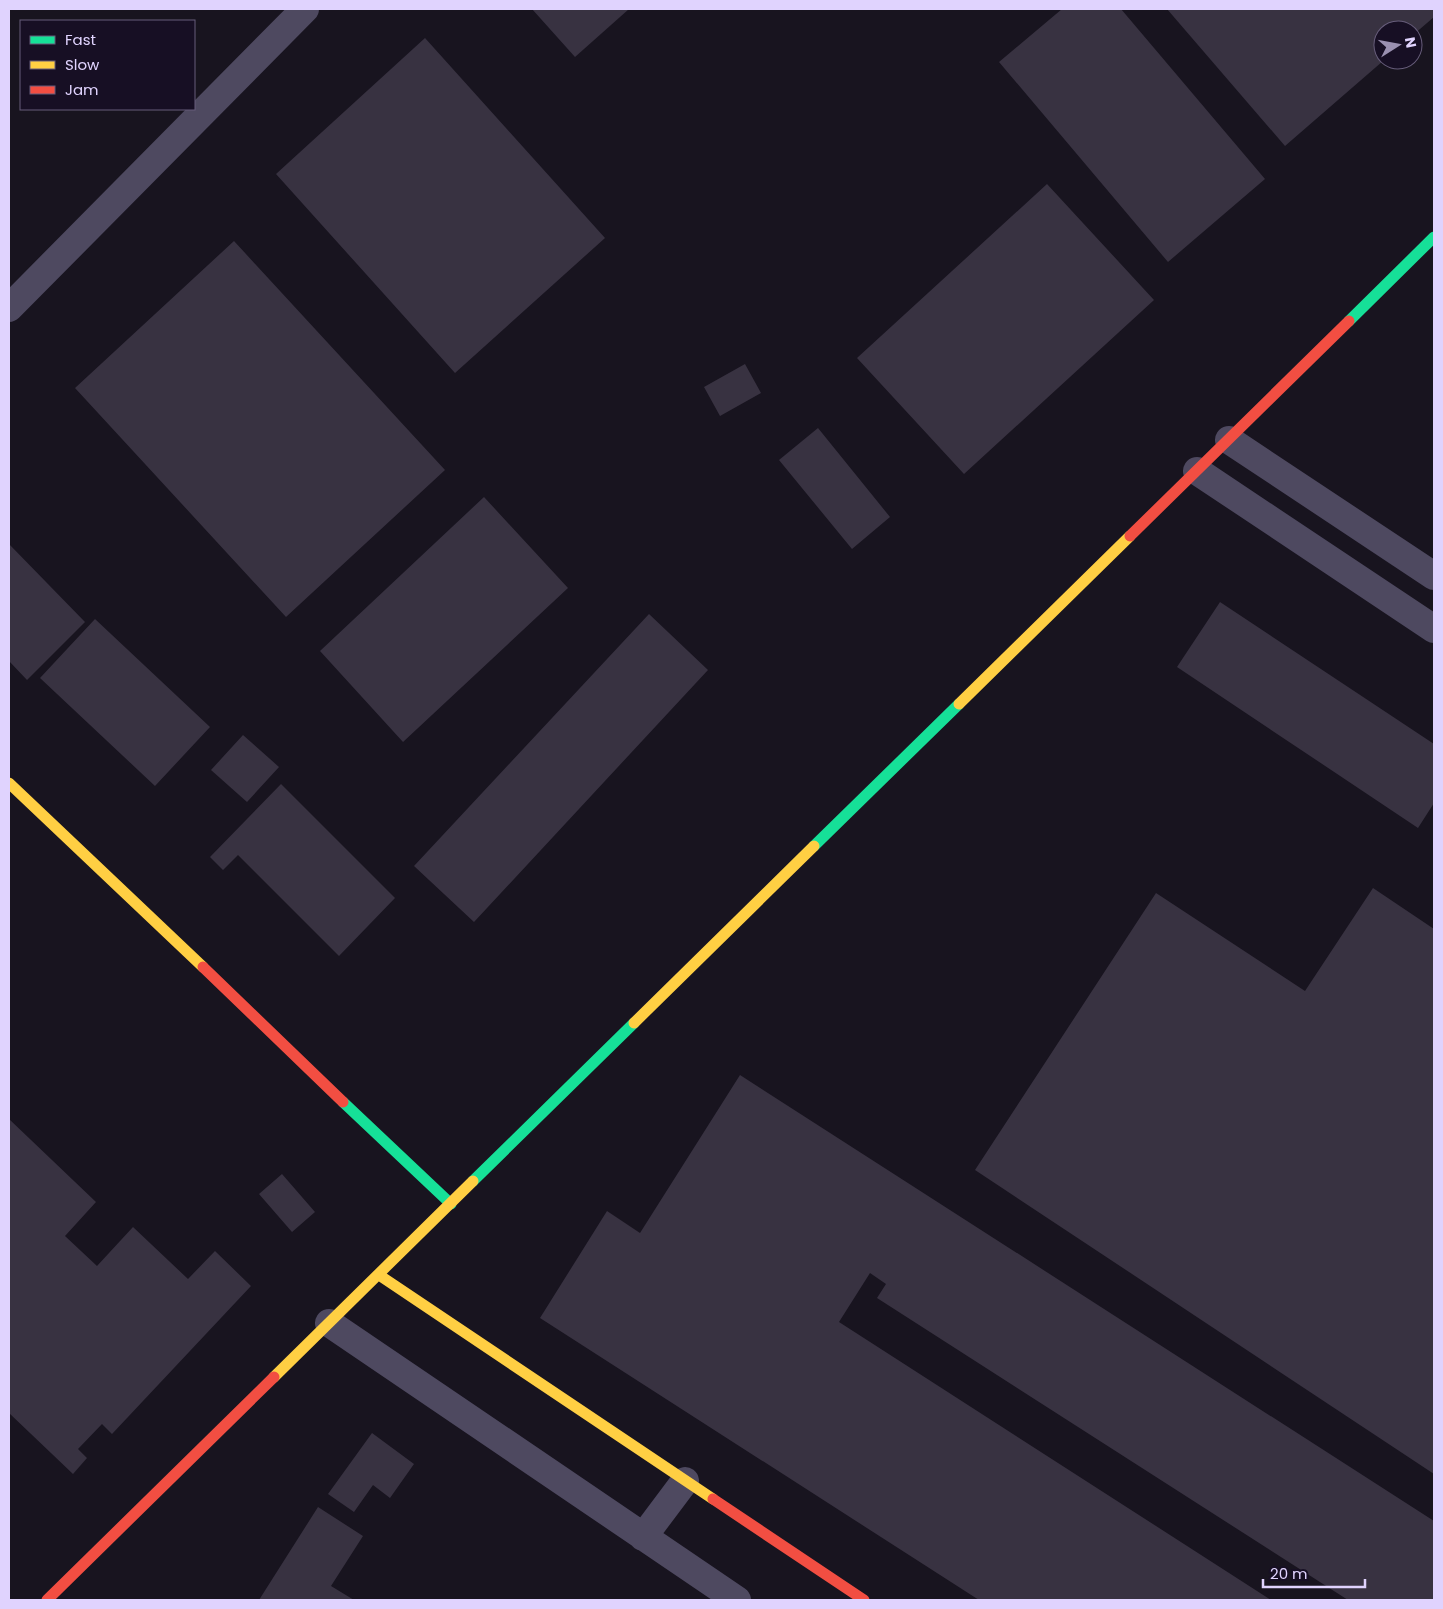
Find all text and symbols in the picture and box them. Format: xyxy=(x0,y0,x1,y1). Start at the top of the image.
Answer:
legend xyxy=(20,20,195,110)
north arrow xyxy=(1373,20,1423,70)
text: Fast xyxy=(65,29,96,50)
text: N xyxy=(1400,35,1422,50)
text: Slow xyxy=(65,54,100,75)
text: Jam xyxy=(65,79,99,100)
scale bar xyxy=(1263,1556,1366,1588)
text: 20 m xyxy=(1270,1563,1308,1584)

